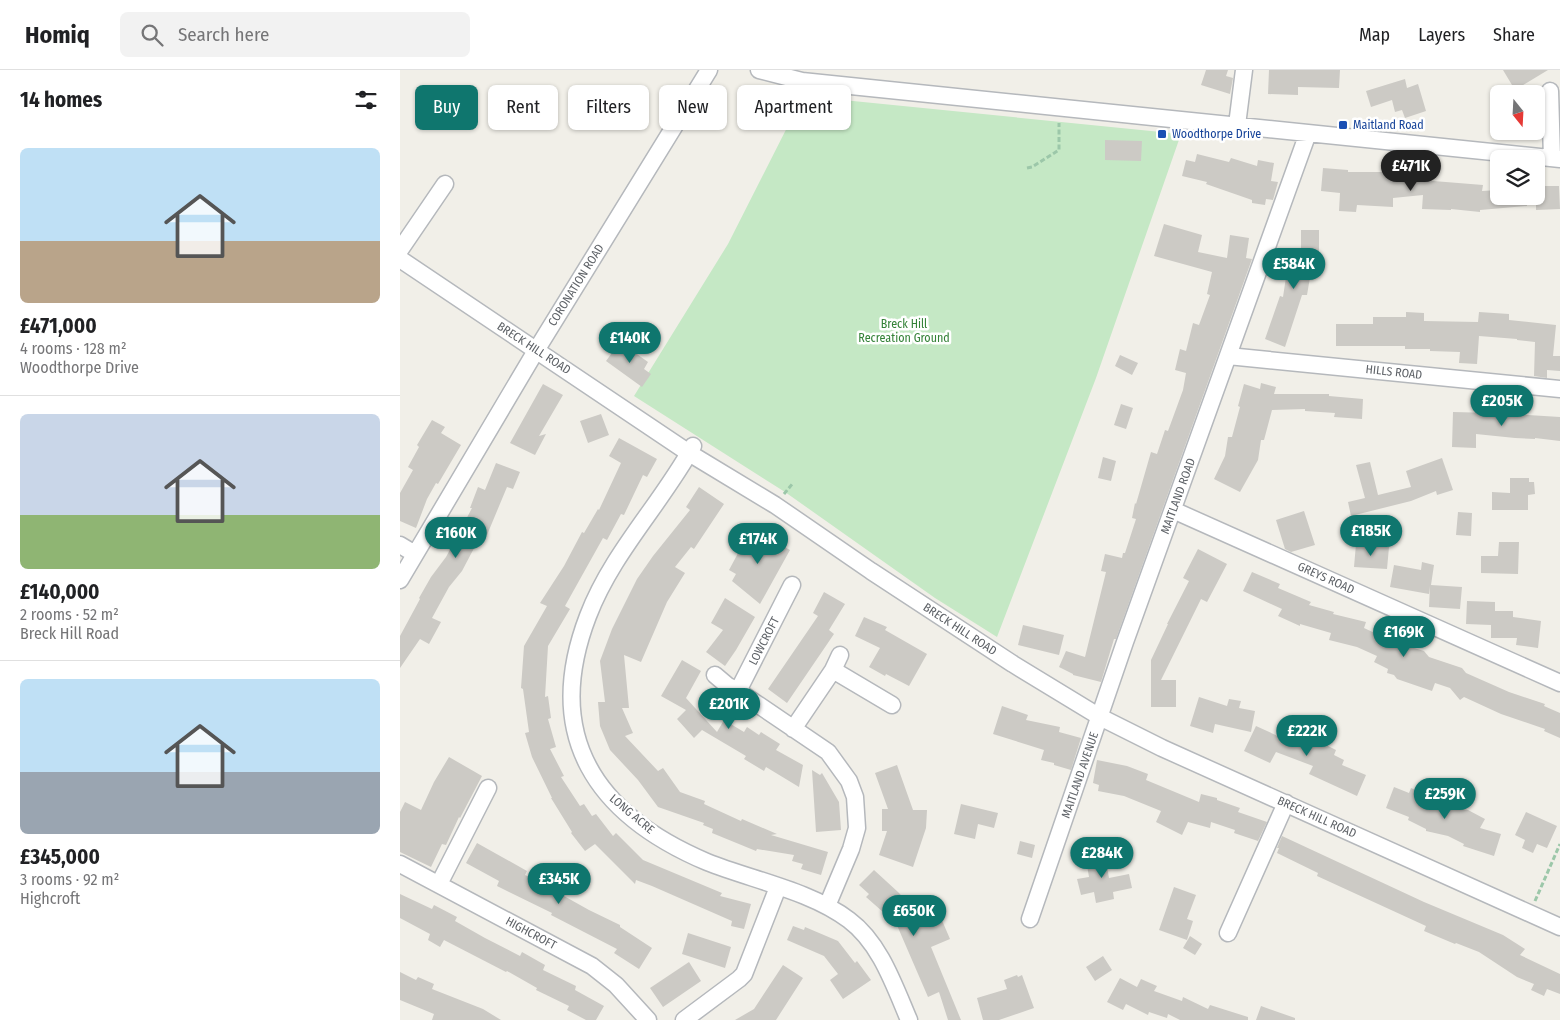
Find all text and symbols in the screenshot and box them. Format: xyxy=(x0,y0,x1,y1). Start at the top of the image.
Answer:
search box xyxy=(120,12,470,57)
text: Homiq xyxy=(25,21,90,49)
icon: search xyxy=(138,21,166,49)
text: Search here xyxy=(178,23,269,46)
text: Map xyxy=(1359,24,1390,46)
text: Layers xyxy=(1418,24,1465,46)
text: Share xyxy=(1493,24,1535,46)
chip: Buy xyxy=(415,85,478,130)
chip: Rent xyxy=(488,85,558,130)
chip: Filters xyxy=(568,85,649,130)
chip: New xyxy=(659,85,727,130)
chip: Apartment xyxy=(737,85,851,130)
north arrow xyxy=(1490,85,1545,140)
map controls xyxy=(1490,85,1545,205)
icon: filters xyxy=(352,86,380,114)
text: 14 homes xyxy=(20,87,102,113)
place label: Maitland Road xyxy=(1353,118,1424,132)
marker: Maitland Road xyxy=(1337,119,1349,131)
place label: Woodthorpe Drive xyxy=(1172,127,1261,141)
marker: Woodthorpe Drive xyxy=(1156,128,1168,140)
pin: £471K xyxy=(1376,150,1446,192)
button: layers xyxy=(1490,150,1545,205)
text: £471K xyxy=(1392,156,1430,175)
icon: home xyxy=(155,181,245,271)
street label: CORONATION ROAD xyxy=(545,241,607,329)
pin: £584K xyxy=(1259,248,1329,290)
text: £584K xyxy=(1273,254,1315,273)
text: £471,000 xyxy=(20,313,97,339)
park label: Breck Hill Recreation Ground xyxy=(858,317,950,345)
street label: BRECK HILL ROAD xyxy=(495,319,573,377)
pin: £140K xyxy=(595,322,665,364)
text: £140K xyxy=(610,328,650,347)
text: 4 rooms · 128 m² xyxy=(20,339,127,358)
text: Woodthorpe Drive xyxy=(20,358,139,377)
street label: HILLS ROAD xyxy=(1365,362,1423,382)
pin: £205K xyxy=(1467,384,1537,427)
text: £205K xyxy=(1481,391,1523,410)
icon: home xyxy=(155,446,245,536)
street label: MAITLAND ROAD xyxy=(1158,456,1198,536)
pin: £185K xyxy=(1336,514,1406,557)
pin: £160K xyxy=(421,516,491,559)
text: £185K xyxy=(1351,521,1391,540)
pin: £174K xyxy=(723,522,793,565)
text: £160K xyxy=(436,523,476,542)
text: £174K xyxy=(739,529,777,548)
street label: GREYS ROAD xyxy=(1295,559,1357,597)
text: £140,000 xyxy=(20,579,100,605)
street label: BRECK HILL ROAD xyxy=(921,600,999,658)
text: 2 rooms · 52 m² xyxy=(20,605,119,624)
street label: LOWCROFT xyxy=(746,614,782,667)
pin: £169K xyxy=(1369,616,1439,658)
text: £169K xyxy=(1384,622,1424,641)
text: Breck Hill Road xyxy=(20,624,119,643)
pin: £201K xyxy=(694,688,764,730)
text: £201K xyxy=(709,694,749,713)
icon: home xyxy=(155,711,245,801)
pin: £222K xyxy=(1272,714,1342,757)
text: £222K xyxy=(1287,721,1327,740)
street label: MAITLAND AVENUE xyxy=(1059,730,1101,820)
pin: £259K xyxy=(1410,778,1480,820)
text: £259K xyxy=(1425,784,1465,803)
street label: LONG ACRE xyxy=(607,791,657,837)
street label: BRECK HILL ROAD xyxy=(1275,793,1359,841)
pin: £284K xyxy=(1067,836,1137,879)
text: £284K xyxy=(1081,843,1123,862)
text: £345,000 xyxy=(20,844,100,870)
pin: £345K xyxy=(524,862,594,905)
text: £345K xyxy=(539,869,579,888)
text: 3 rooms · 92 m² xyxy=(20,870,119,889)
text: Highcroft xyxy=(20,889,80,908)
pin: £650K xyxy=(879,894,949,937)
text: £650K xyxy=(893,901,935,920)
street label: HIGHCROFT xyxy=(503,914,559,952)

